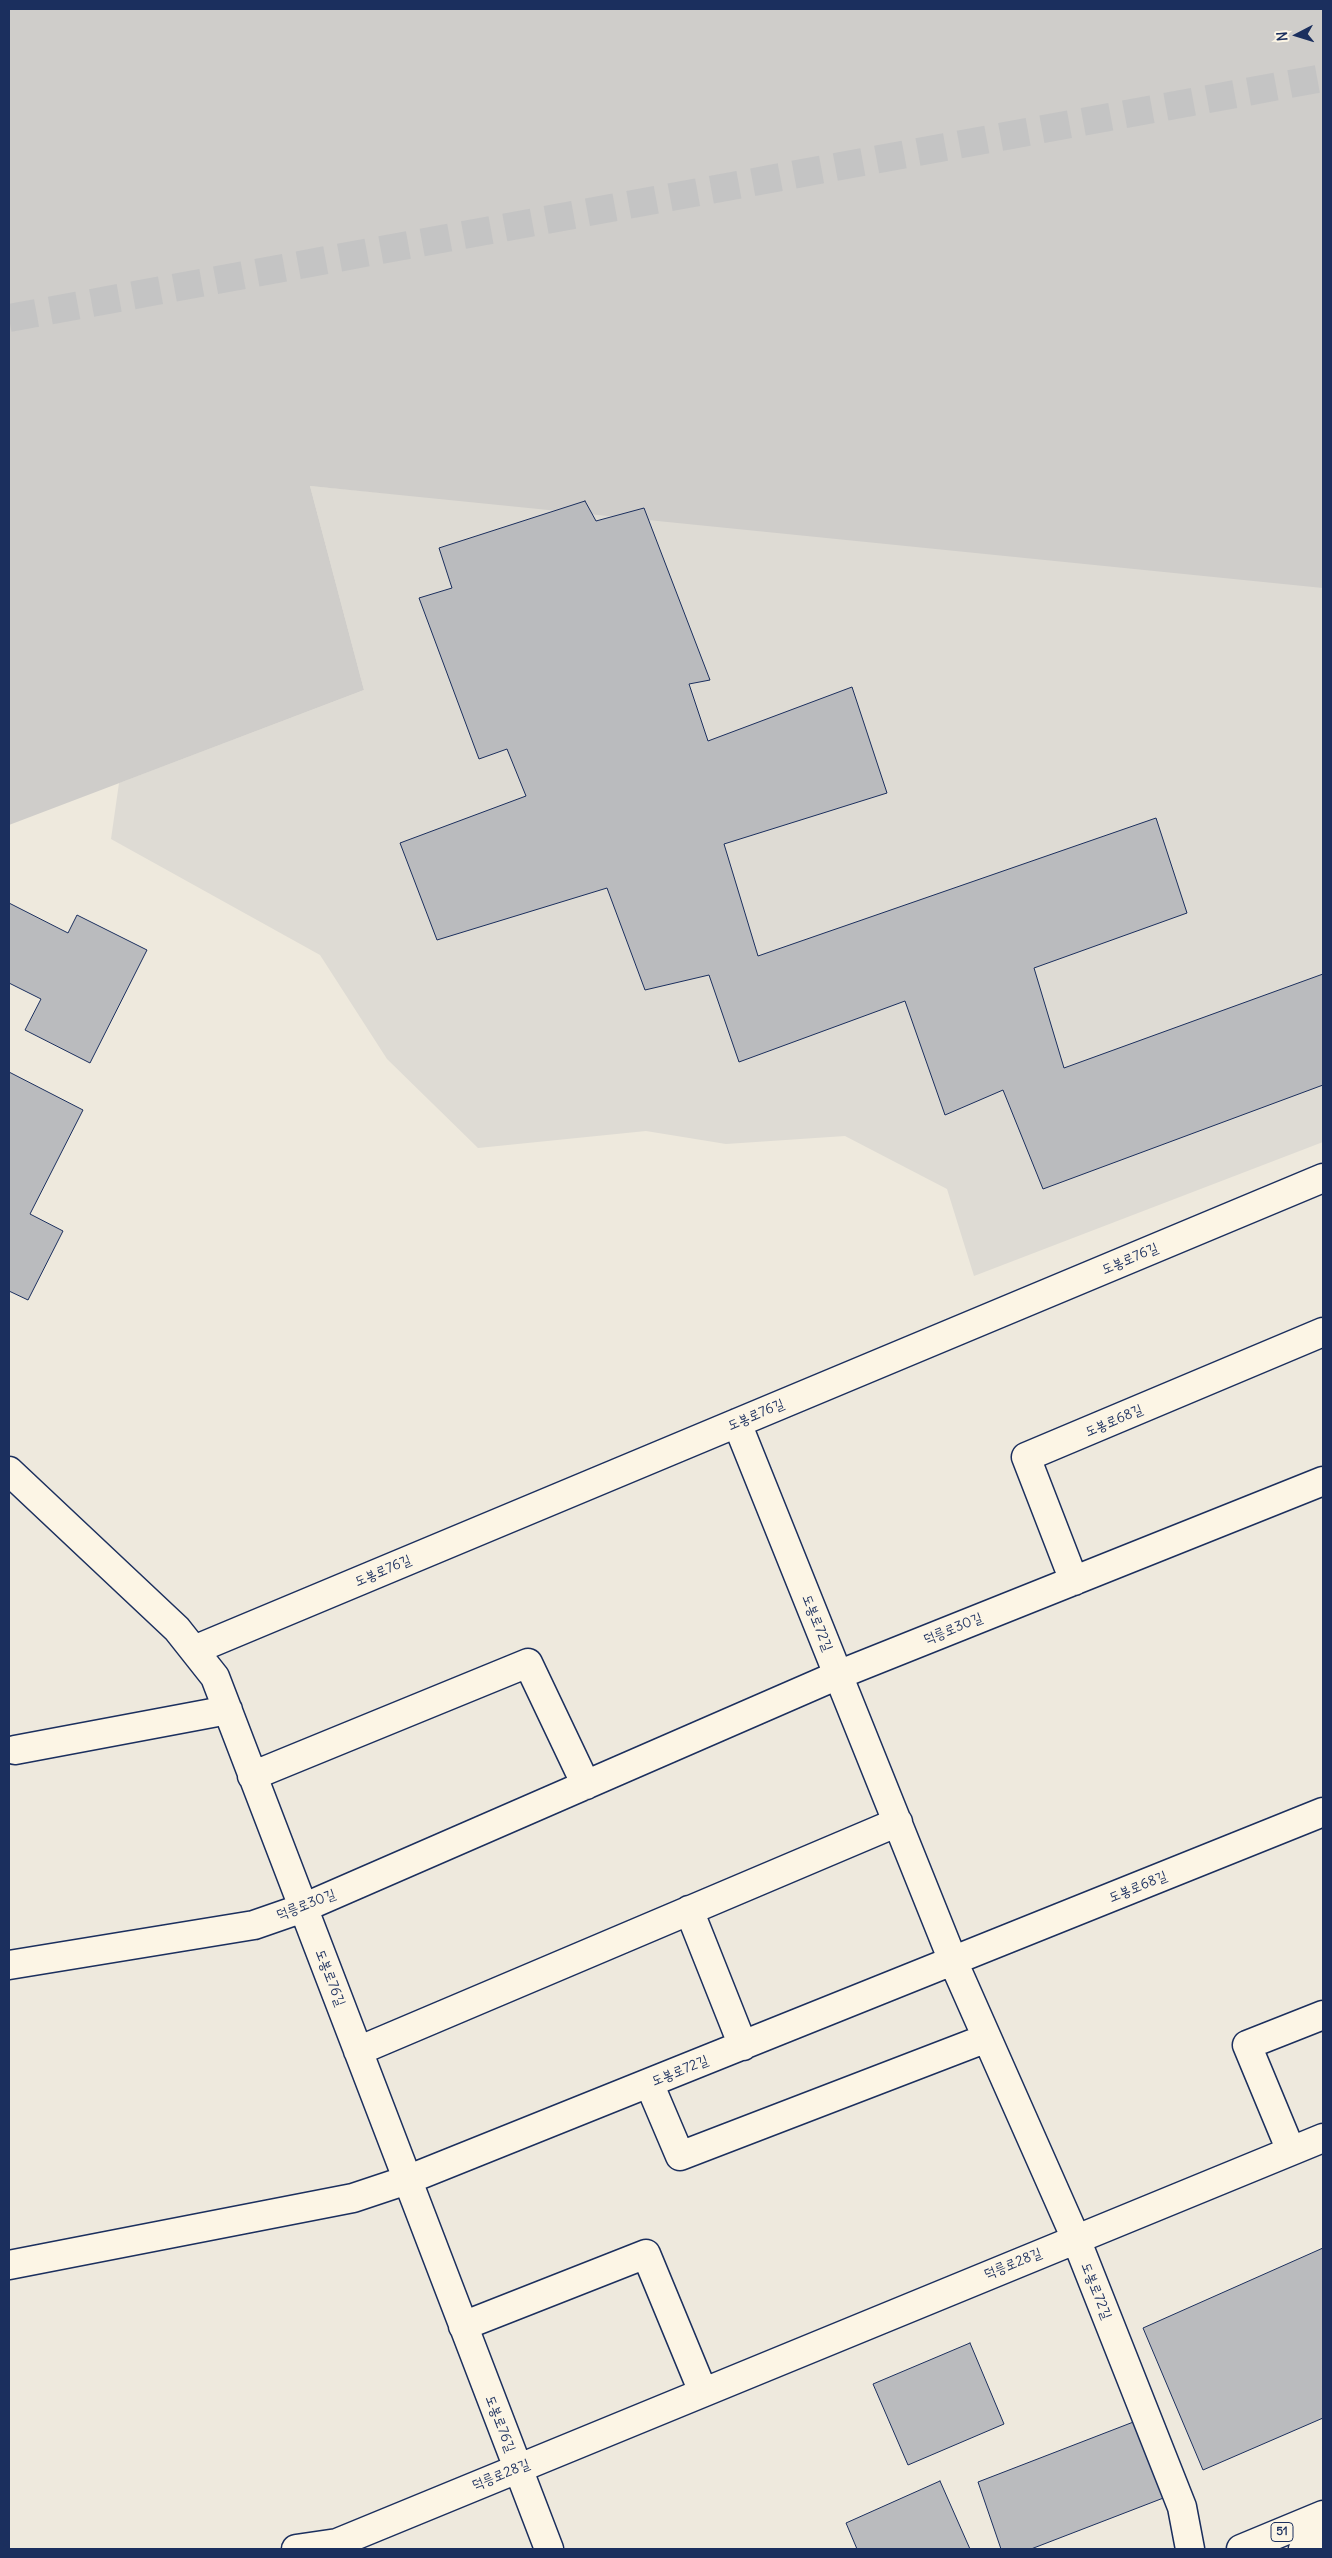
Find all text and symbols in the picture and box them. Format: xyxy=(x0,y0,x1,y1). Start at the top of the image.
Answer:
north arrow xyxy=(1272,10,1322,60)
text: N xyxy=(1273,31,1291,42)
street label: 도봉로76길 xyxy=(1099,1240,1161,1278)
street label: 도봉로76길 xyxy=(725,1396,787,1434)
street label: 도봉로68길 xyxy=(1083,1401,1145,1441)
street label: 도봉로76길 xyxy=(352,1552,414,1590)
street label: 도봉로72길 xyxy=(798,1592,836,1654)
street label: 덕릉로30길 xyxy=(921,1610,985,1648)
street label: 도봉로68길 xyxy=(1106,1868,1170,1906)
street label: 덕릉로30길 xyxy=(274,1886,338,1924)
street label: 도봉로76길 xyxy=(311,1947,349,2009)
street label: 도봉로72길 xyxy=(649,2052,711,2090)
street label: 덕릉로28길 xyxy=(982,2245,1044,2283)
street label: 도봉로72길 xyxy=(1077,2260,1115,2322)
street label: 도봉로76길 xyxy=(481,2393,519,2455)
street label: 덕릉로28길 xyxy=(470,2456,532,2494)
road number: 51 xyxy=(1271,2522,1293,2542)

